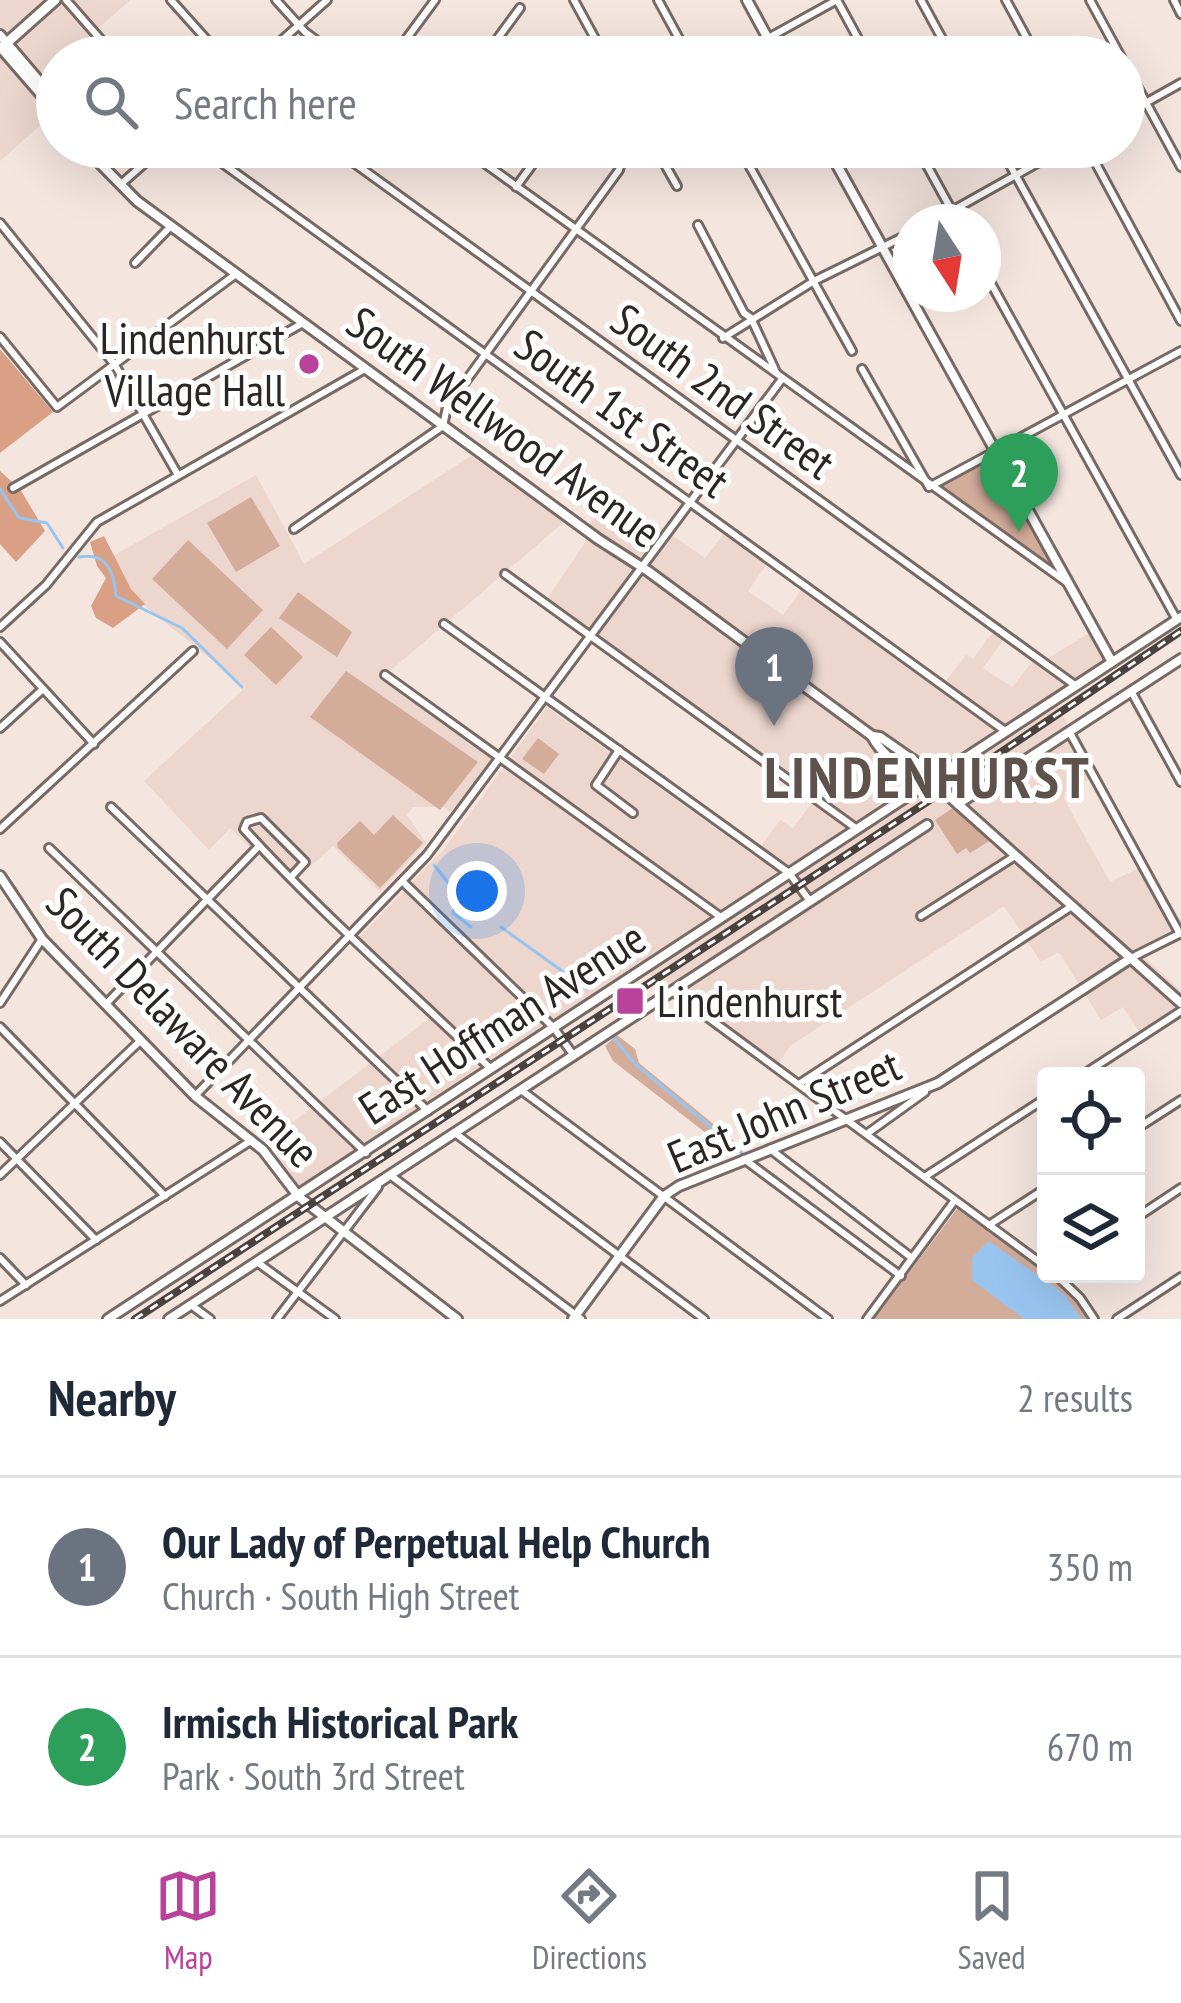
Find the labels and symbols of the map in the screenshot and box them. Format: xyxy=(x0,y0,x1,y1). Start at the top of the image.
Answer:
north arrow xyxy=(893,204,1001,312)
street label: South 2nd Street xyxy=(601,290,847,491)
street label: South Wellwood Avenue xyxy=(336,293,673,560)
place label: Lindenhurst Village Hall xyxy=(100,308,286,418)
street label: South 1st Street xyxy=(504,315,741,510)
marker: Lindenhurst Village Hall xyxy=(296,351,322,377)
pin: 2 xyxy=(980,433,1058,532)
pin: 1 xyxy=(735,627,813,726)
district label: LINDENHURST xyxy=(764,740,1092,814)
your location xyxy=(447,861,507,921)
street label: South Delaware Avenue xyxy=(35,874,332,1179)
street label: East Hoffman Avenue xyxy=(347,908,656,1136)
place label: Lindenhurst xyxy=(657,971,843,1029)
marker: Lindenhurst xyxy=(614,985,646,1017)
street label: East John Street xyxy=(659,1035,909,1185)

